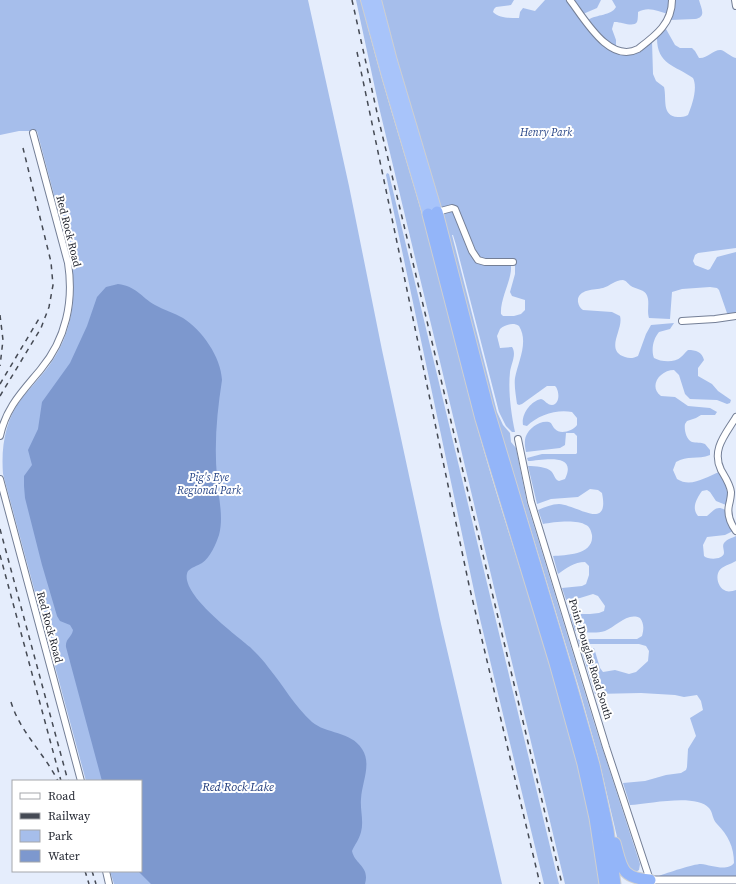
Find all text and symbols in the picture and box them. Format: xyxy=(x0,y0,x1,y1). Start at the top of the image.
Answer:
park label: Henry Park xyxy=(519,125,573,140)
street label: Red Rock Road xyxy=(52,194,85,269)
park label: Pig's Eye Regional Park xyxy=(176,470,242,498)
street label: Red Rock Road xyxy=(33,590,66,665)
street label: Point Douglas Road South xyxy=(565,597,616,722)
water label: Red Rock Lake xyxy=(201,779,274,795)
legend xyxy=(12,780,142,872)
text: Road xyxy=(48,788,75,804)
text: Railway xyxy=(48,808,91,824)
text: Park xyxy=(48,828,73,844)
text: Water xyxy=(48,848,80,864)

